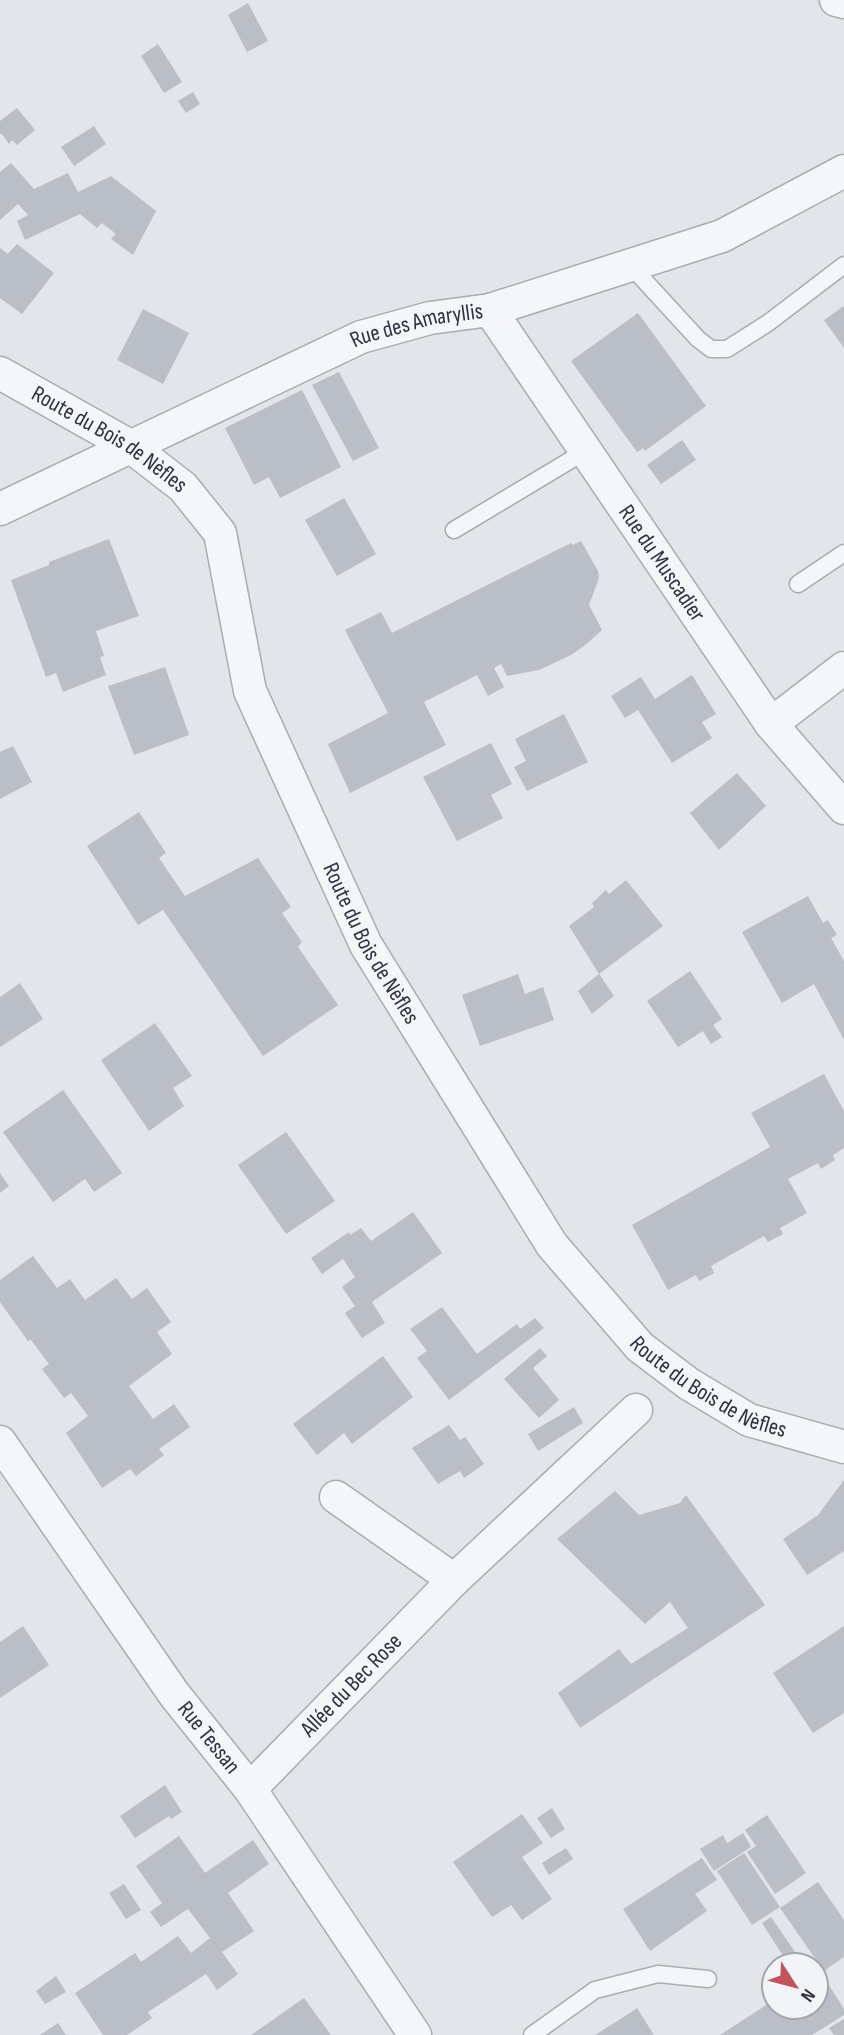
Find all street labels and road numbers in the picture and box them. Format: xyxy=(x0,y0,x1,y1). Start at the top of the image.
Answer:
street label: Rue des Amaryllis xyxy=(346,297,485,354)
street label: Route du Bois de Nèfles xyxy=(27,380,193,499)
street label: Rue du Muscadier xyxy=(612,499,712,627)
street label: Route du Bois de Nèfles xyxy=(316,858,426,1029)
street label: Route du Bois de Nèfles xyxy=(623,1331,790,1444)
street label: Allée du Bec Rose xyxy=(294,1628,408,1744)
street label: Rue Tessan xyxy=(171,1696,246,1780)

